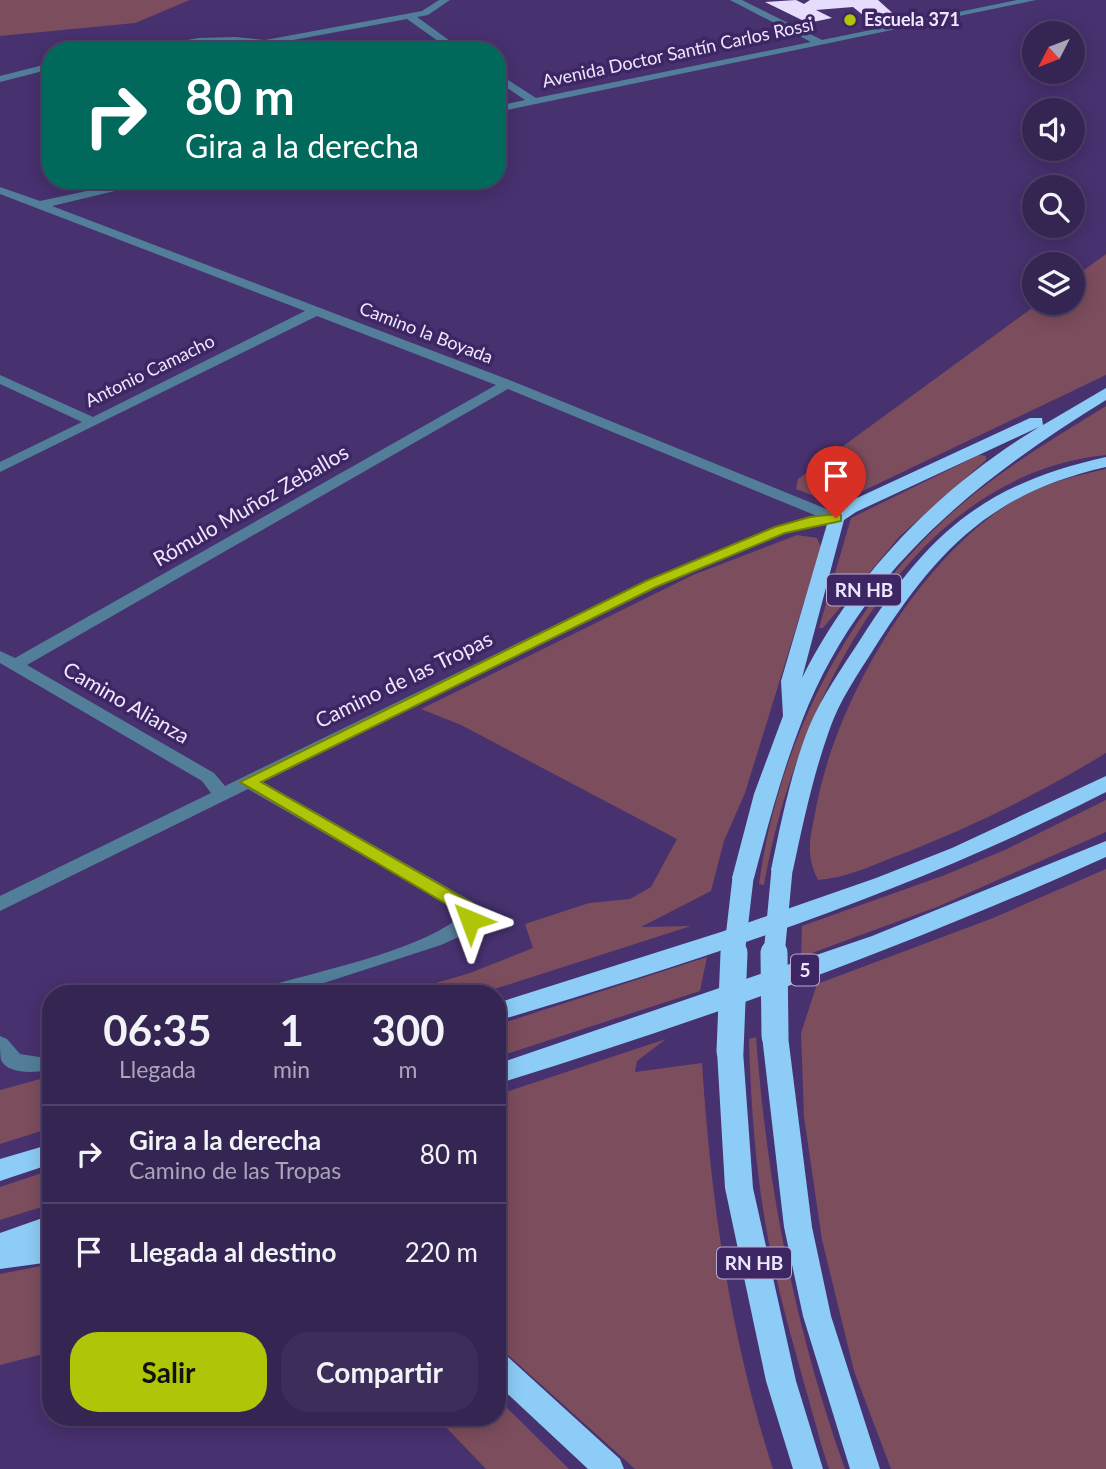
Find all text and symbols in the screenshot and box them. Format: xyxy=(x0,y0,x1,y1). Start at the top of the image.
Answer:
place label: Escuela 371 xyxy=(864,8,960,30)
street label: Avenida Doctor Santín Carlos Rossi xyxy=(540,12,816,92)
marker: Escuela 371 xyxy=(842,12,858,28)
north arrow xyxy=(1022,21,1085,84)
map controls xyxy=(1022,21,1085,315)
text: 80 m xyxy=(185,67,295,125)
icon: right xyxy=(70,70,161,161)
button: sound xyxy=(1022,98,1085,161)
text: Gira a la derecha xyxy=(185,126,419,165)
button: search xyxy=(1022,175,1085,238)
button: layers xyxy=(1022,252,1085,315)
street label: Camino la Boyada xyxy=(356,296,496,368)
street label: Antonio Camacho xyxy=(81,329,218,411)
street label: Rómulo Muñoz Zeballos xyxy=(148,439,352,571)
pin xyxy=(806,446,866,518)
icon: arrive xyxy=(817,457,855,495)
road number: RN HB xyxy=(827,575,901,606)
street label: Camino de las Tropas xyxy=(311,625,496,732)
street label: Camino Alianza xyxy=(59,656,194,748)
position arrow xyxy=(433,883,507,957)
road number: 5 xyxy=(791,954,819,986)
text: 06:35 xyxy=(103,1005,212,1055)
text: 1 xyxy=(279,1005,304,1055)
text: 300 xyxy=(372,1005,445,1055)
text: Llegada xyxy=(119,1055,196,1083)
text: min xyxy=(273,1055,310,1083)
text: m xyxy=(399,1055,418,1083)
text: Gira a la derecha xyxy=(129,1124,321,1156)
icon: right xyxy=(70,1135,108,1173)
text: 80 m xyxy=(420,1138,478,1170)
text: Camino de las Tropas xyxy=(129,1156,341,1184)
icon: arrive xyxy=(70,1233,108,1271)
text: Llegada al destino xyxy=(129,1236,336,1268)
text: 220 m xyxy=(405,1236,478,1268)
road number: RN HB xyxy=(717,1247,791,1278)
button: Salir xyxy=(70,1332,267,1412)
button: Compartir xyxy=(281,1332,478,1412)

